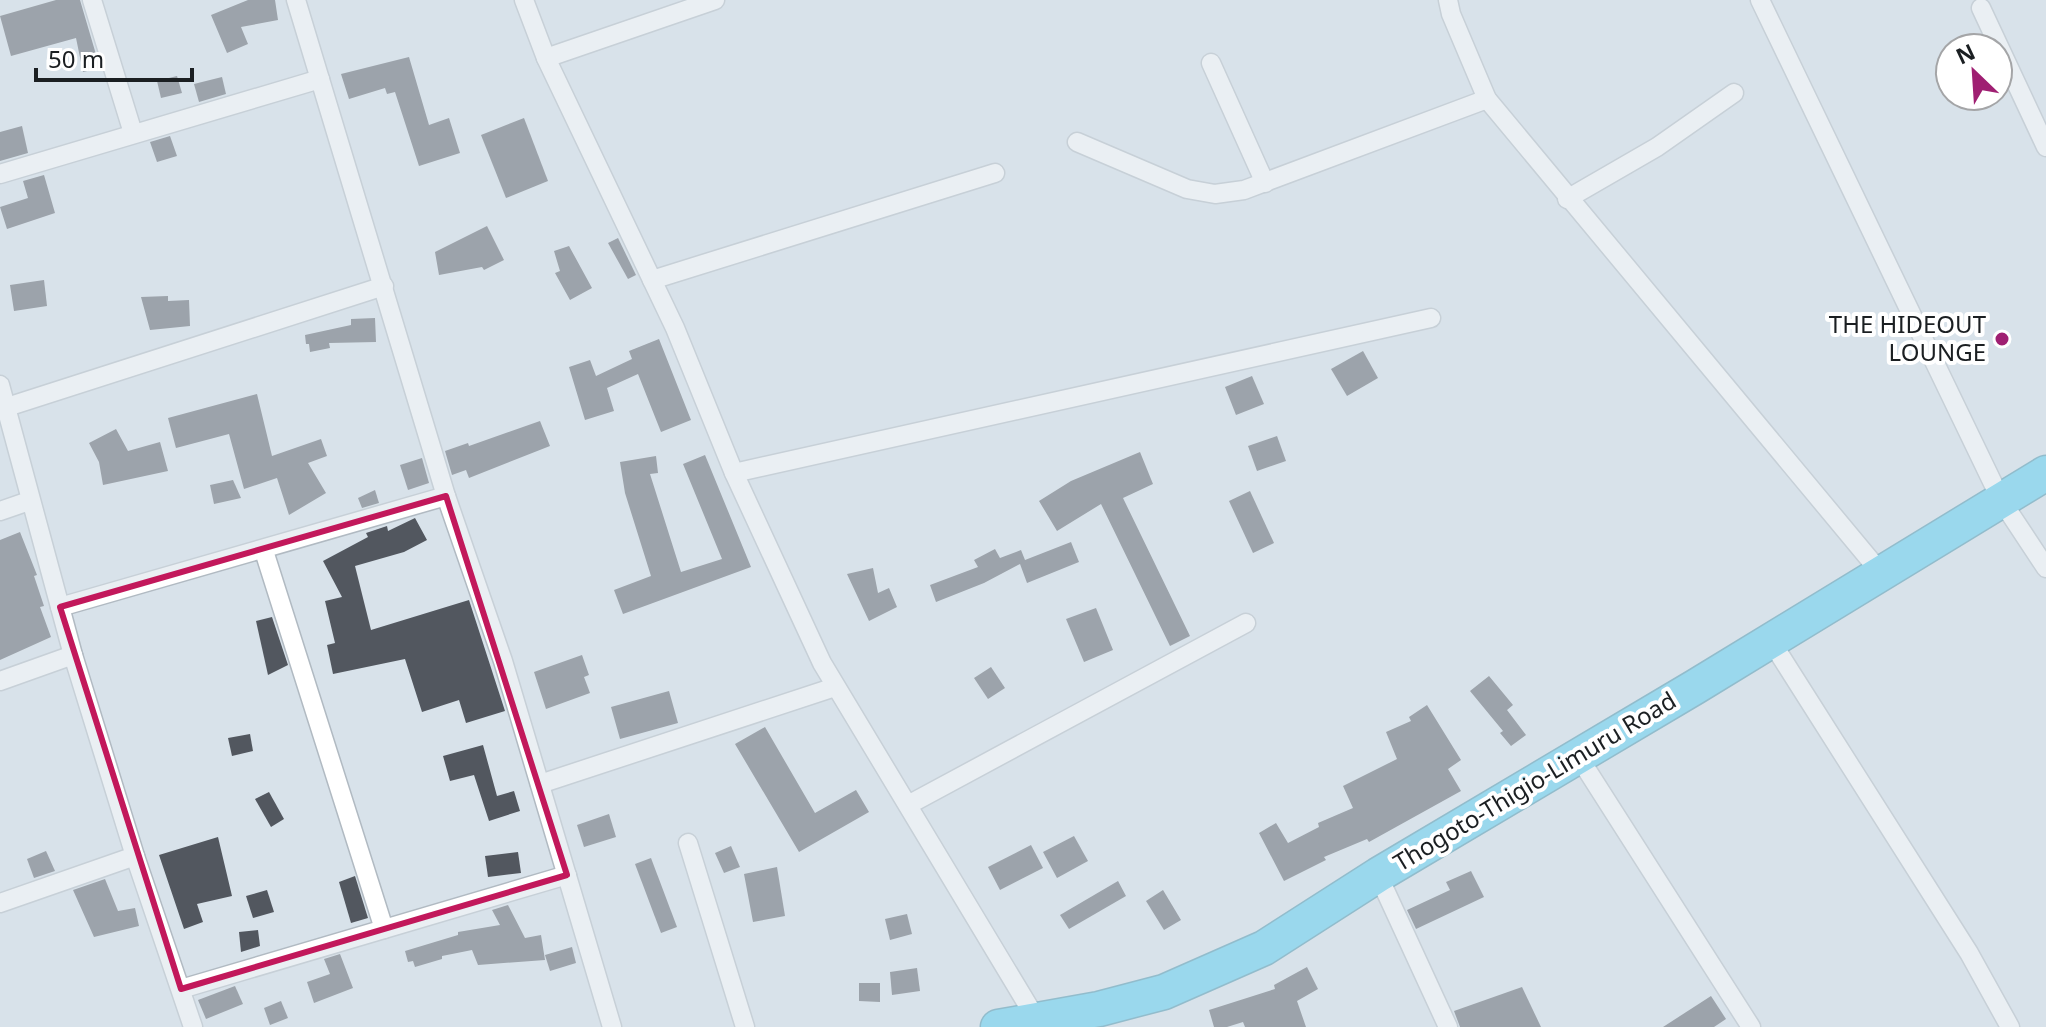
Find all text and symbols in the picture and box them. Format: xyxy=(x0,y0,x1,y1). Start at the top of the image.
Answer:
scale bar xyxy=(36,32,192,82)
north arrow xyxy=(1934,32,2014,112)
text: N xyxy=(1951,36,1980,70)
text: 50 m xyxy=(48,42,104,75)
place label: THE HIDEOUT LOUNGE xyxy=(1829,307,1987,368)
marker: THE HIDEOUT LOUNGE xyxy=(1993,330,2011,348)
street label: Thogoto-Thigio-Limuru Road xyxy=(1387,683,1682,878)

